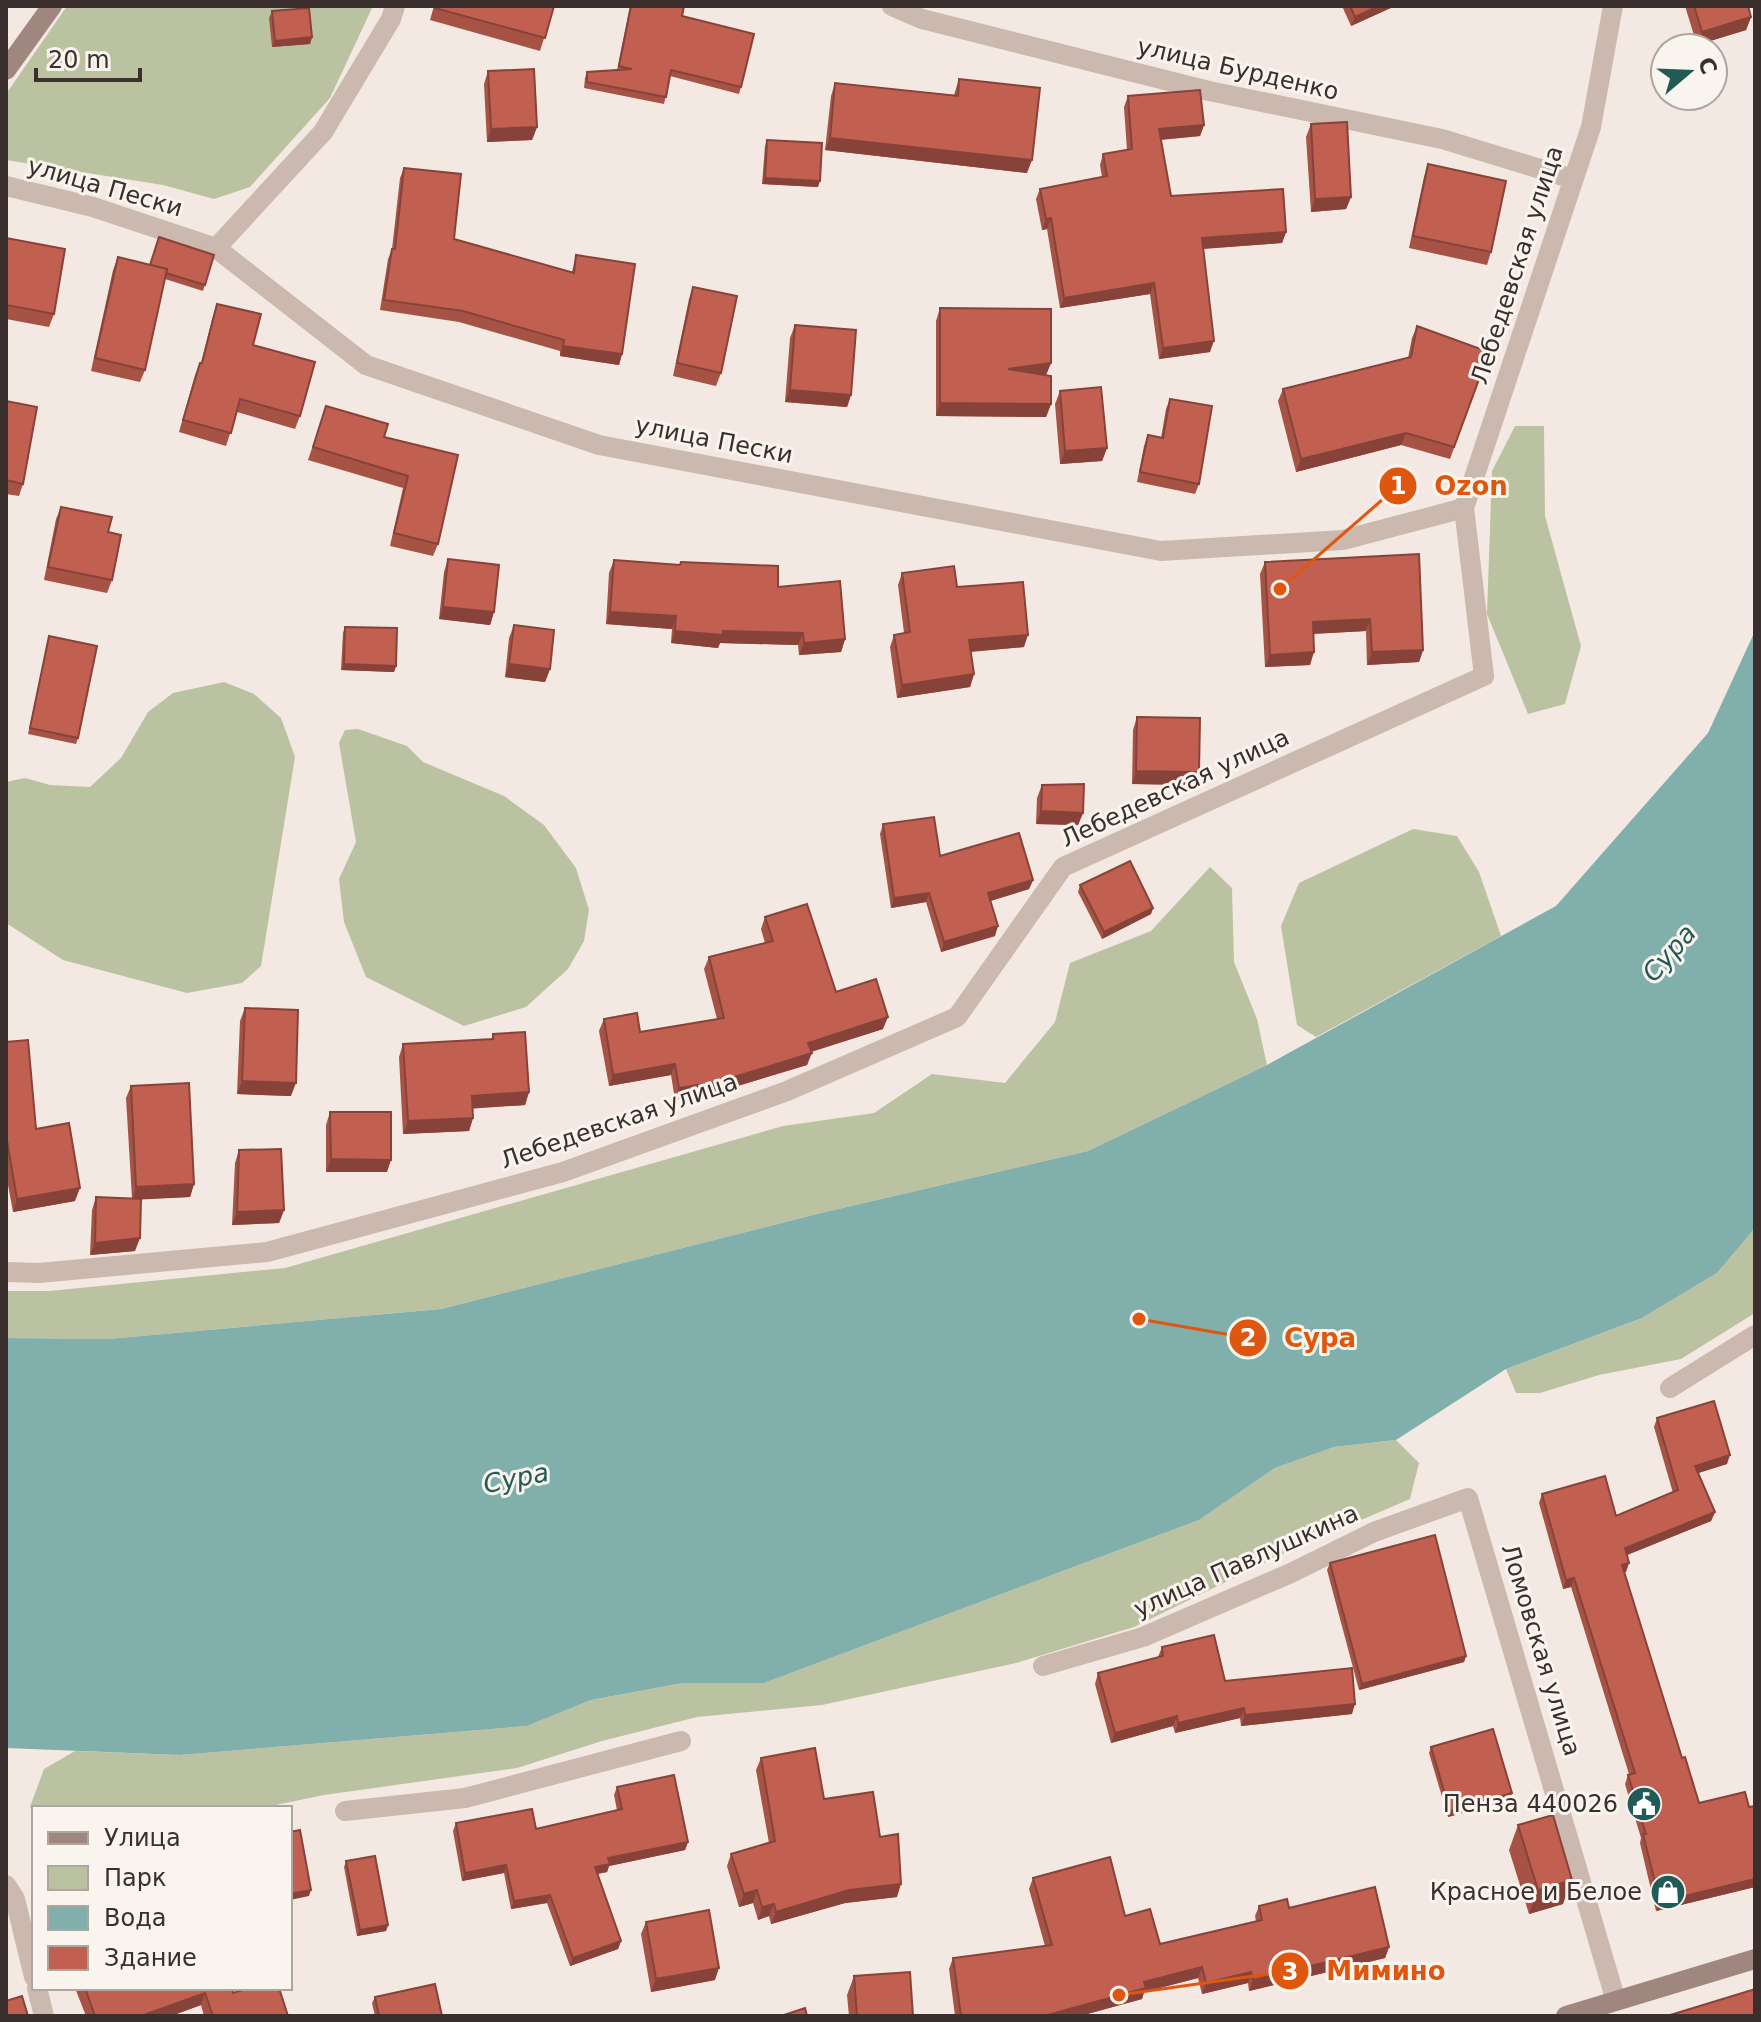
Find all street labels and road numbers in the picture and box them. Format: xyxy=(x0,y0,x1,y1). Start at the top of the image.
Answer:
street label: улица Бурденко xyxy=(1135,32,1341,106)
street label: Лебедевская улица xyxy=(1465,142,1569,388)
street label: улица Пески xyxy=(24,152,186,222)
street label: улица Пески xyxy=(633,411,795,469)
street label: Лебедевская улица xyxy=(1056,723,1294,853)
street label: Лебедевская улица xyxy=(497,1067,741,1175)
street label: улица Павлушкина xyxy=(1129,1499,1363,1623)
street label: Ломовская улица xyxy=(1495,1541,1587,1759)

